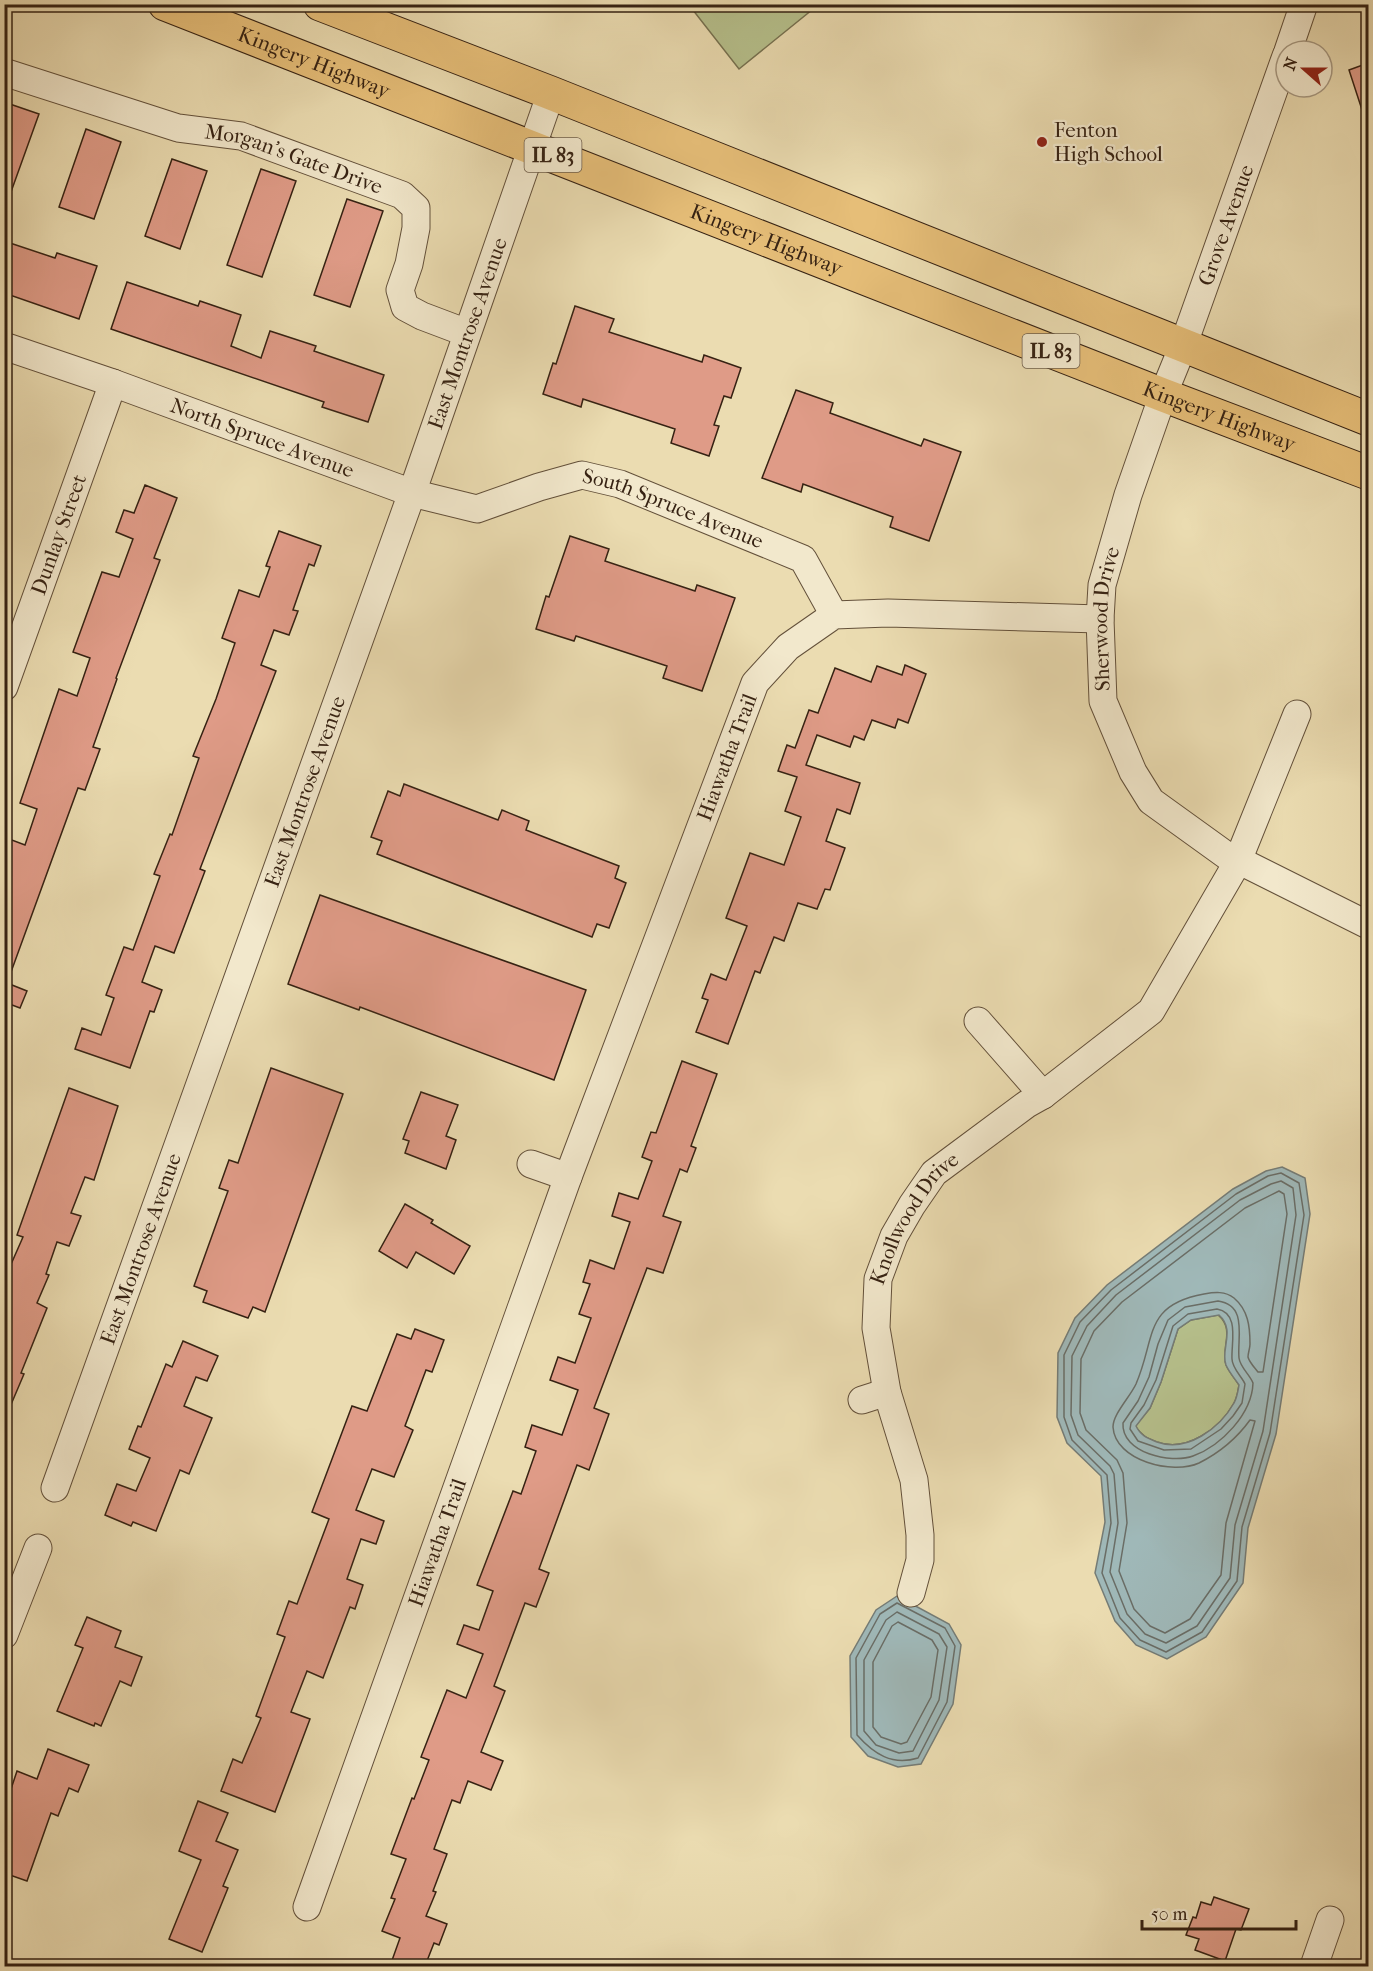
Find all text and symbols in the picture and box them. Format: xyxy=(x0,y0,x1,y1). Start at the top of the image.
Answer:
street label: Kingery Highway xyxy=(235,22,394,103)
north arrow xyxy=(1274,39,1334,99)
text: N xyxy=(1279,54,1302,73)
place label: Fenton High School xyxy=(1054,118,1163,166)
street label: Morgan's Gate Drive xyxy=(203,120,386,199)
marker: Fenton High School xyxy=(1035,135,1049,149)
road number: IL 83 xyxy=(524,138,582,172)
street label: Grove Avenue xyxy=(1193,162,1258,289)
street label: Kingery Highway xyxy=(687,199,847,281)
street label: East Montrose Avenue xyxy=(423,234,512,432)
road number: IL 83 xyxy=(1022,334,1080,368)
street label: Kingery Highway xyxy=(1140,376,1300,457)
street label: North Spruce Avenue xyxy=(167,393,357,483)
street label: South Spruce Avenue xyxy=(580,464,767,553)
street label: Dunlay Street xyxy=(26,470,91,598)
street label: Sherwood Drive xyxy=(1088,544,1125,692)
street label: Hiawatha Trail xyxy=(692,690,762,824)
street label: East Montrose Avenue xyxy=(260,693,350,890)
street label: Knollwood Drive xyxy=(865,1147,963,1288)
street label: East Montrose Avenue xyxy=(95,1150,186,1348)
street label: Hiawatha Trail xyxy=(403,1475,471,1610)
scale bar xyxy=(1142,1893,1296,1931)
text: 50 m xyxy=(1151,1904,1188,1925)

